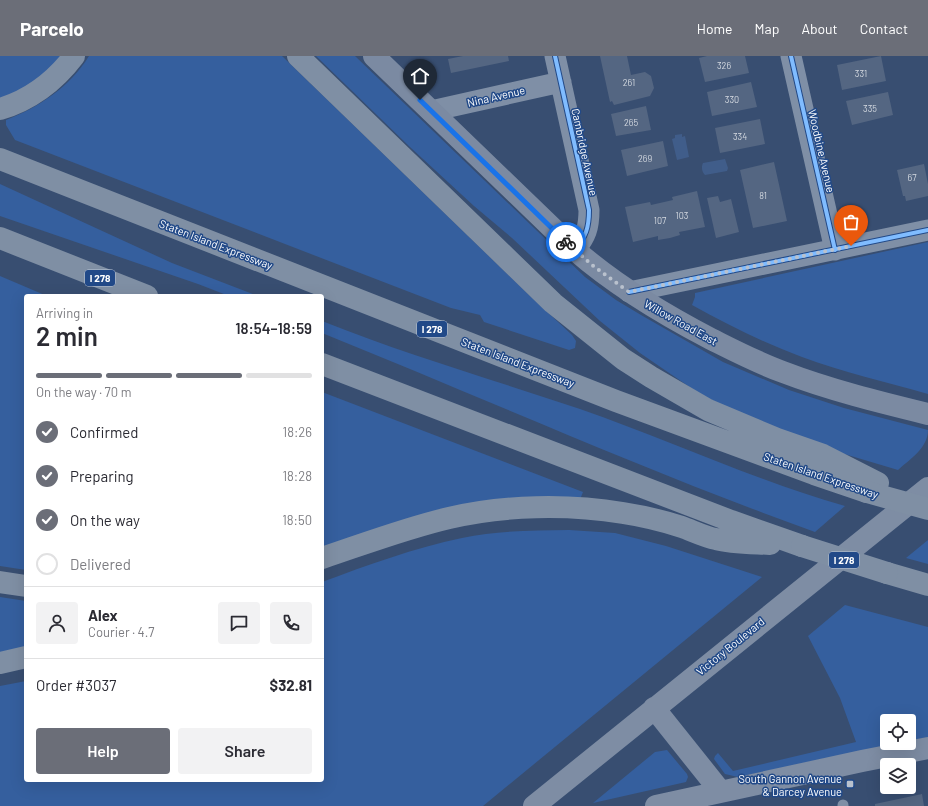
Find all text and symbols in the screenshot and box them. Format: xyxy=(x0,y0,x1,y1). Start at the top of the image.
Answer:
text: Parcelo xyxy=(20,17,84,40)
text: Home xyxy=(697,20,733,37)
text: Map xyxy=(755,20,779,37)
text: About xyxy=(801,20,838,37)
text: Contact xyxy=(860,20,908,37)
pin xyxy=(403,59,437,100)
house number: 326 xyxy=(717,60,731,71)
icon: home xyxy=(409,65,431,87)
house number: 331 xyxy=(855,68,867,79)
house number: 261 xyxy=(623,77,635,88)
street label: Nina Avenue xyxy=(466,83,526,109)
house number: 330 xyxy=(725,94,739,105)
house number: 335 xyxy=(863,103,877,114)
street label: Cambridge Avenue xyxy=(569,107,601,197)
street label: Woodbine Avenue xyxy=(806,108,838,194)
house number: 265 xyxy=(624,117,638,128)
house number: 334 xyxy=(733,131,747,142)
house number: 269 xyxy=(638,153,652,164)
house number: 67 xyxy=(908,172,917,183)
house number: 81 xyxy=(759,190,767,201)
pin xyxy=(834,205,868,246)
house number: 103 xyxy=(676,210,689,221)
icon: bag xyxy=(840,211,862,233)
house number: 107 xyxy=(654,215,667,226)
street label: Staten Island Expressway xyxy=(157,216,275,272)
courier xyxy=(546,222,586,262)
icon: bike xyxy=(555,231,577,253)
road number: I 278 xyxy=(85,270,115,286)
street label: Willow Road East xyxy=(642,297,720,347)
text: Arriving in xyxy=(36,305,93,321)
text: 18:54–18:59 xyxy=(235,319,312,337)
text: 2 min xyxy=(36,320,98,351)
road number: I 278 xyxy=(417,321,447,337)
street label: Staten Island Expressway xyxy=(459,334,577,390)
text: On the way · 70 m xyxy=(36,384,131,400)
icon: check xyxy=(36,421,58,443)
text: Confirmed xyxy=(70,423,138,441)
text: 18:26 xyxy=(283,424,312,440)
street label: Staten Island Expressway xyxy=(762,449,880,501)
icon: check xyxy=(36,465,58,487)
text: Preparing xyxy=(70,467,134,485)
text: 18:28 xyxy=(283,468,312,484)
icon: check xyxy=(36,509,58,531)
text: On the way xyxy=(70,511,140,529)
text: 18:50 xyxy=(282,512,312,528)
road number: I 278 xyxy=(829,552,859,568)
text: Delivered xyxy=(70,555,131,573)
button: person xyxy=(36,602,78,644)
button: chat xyxy=(218,602,260,644)
button: phone xyxy=(270,602,312,644)
text: Alex xyxy=(88,606,118,624)
street label: Victory Boulevard xyxy=(693,614,767,678)
text: Courier · 4.7 xyxy=(88,624,155,640)
text: Order #3037 xyxy=(36,676,116,694)
text: $32.81 xyxy=(270,676,312,694)
map controls xyxy=(880,714,916,794)
button: locate xyxy=(880,714,916,750)
button: Help xyxy=(36,728,170,774)
button: Share xyxy=(178,728,312,774)
button: layers xyxy=(880,758,916,794)
place label: South Gannon Avenue & Darcey Avenue xyxy=(738,772,842,798)
marker: South Gannon Avenue & Darcey Avenue xyxy=(845,779,855,789)

